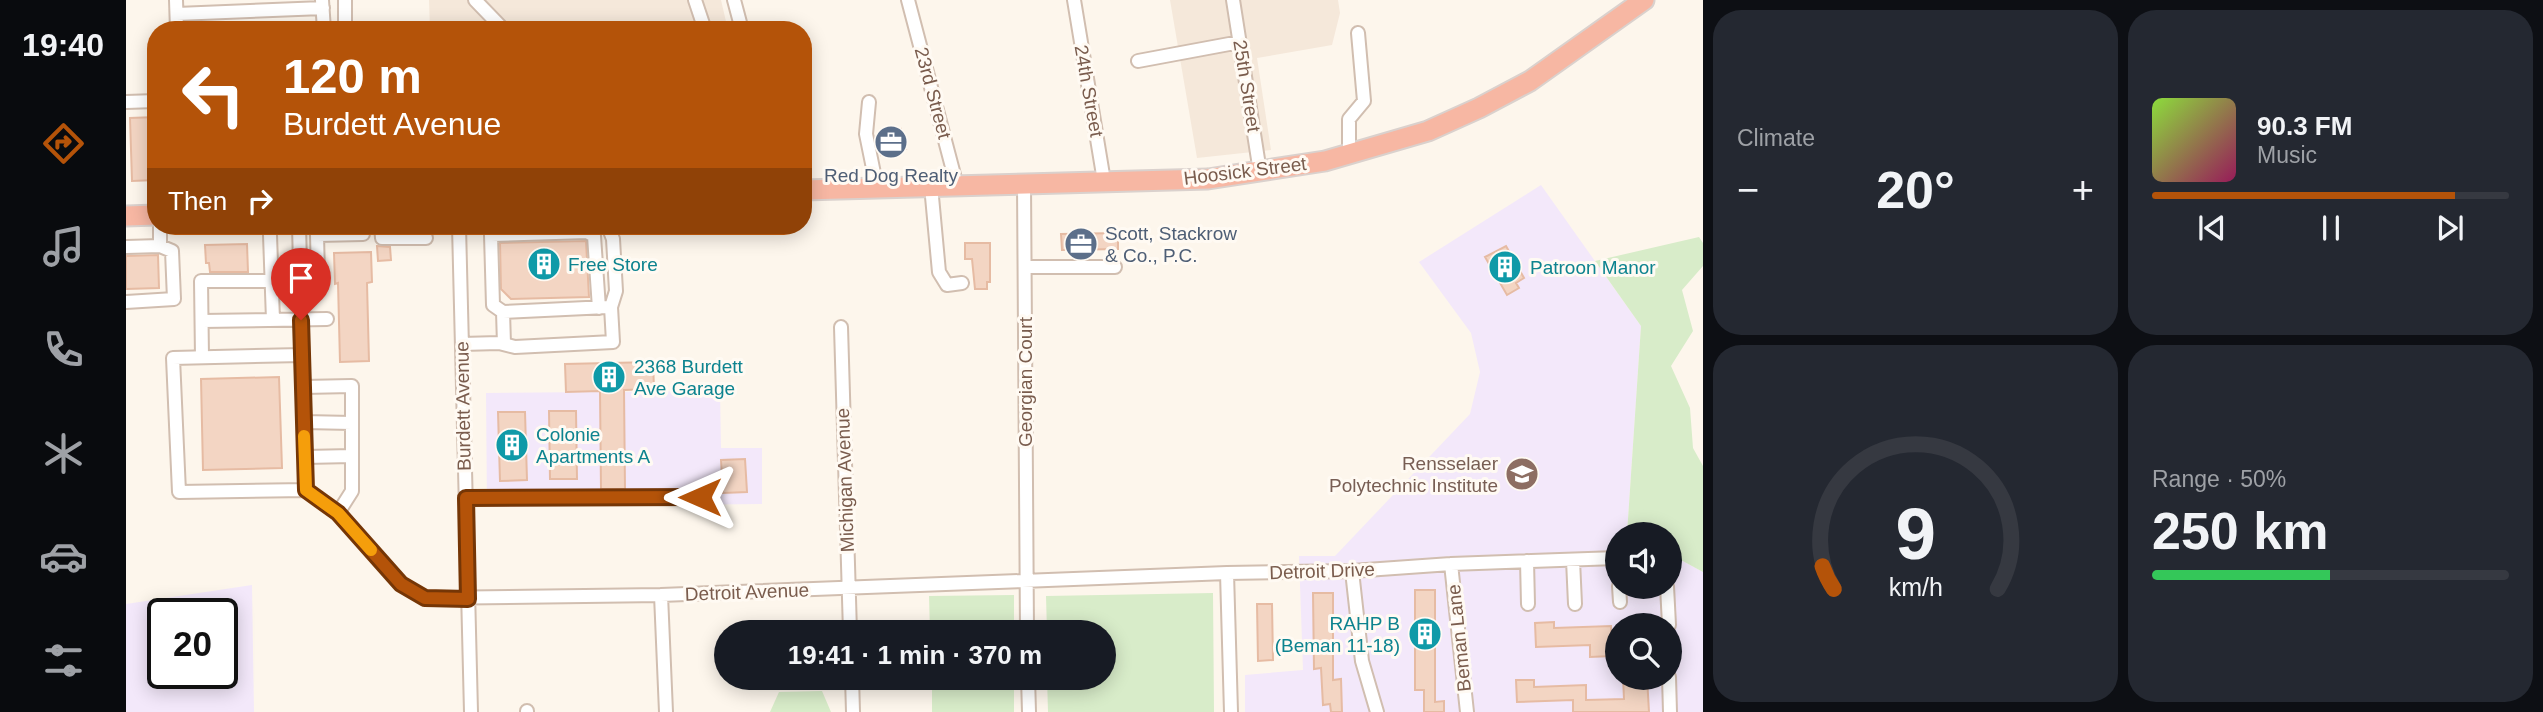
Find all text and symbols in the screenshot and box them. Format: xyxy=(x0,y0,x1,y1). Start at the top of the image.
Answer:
text: 19:40 xyxy=(22,27,104,63)
street label: 25th Street xyxy=(1229,38,1265,134)
street label: 24th Street xyxy=(1071,43,1108,139)
street label: 23rd Street xyxy=(911,45,955,142)
icon: left xyxy=(168,49,259,140)
text: 120 m xyxy=(283,49,422,103)
text: Burdett Avenue xyxy=(283,106,501,142)
text: 90.3 FM xyxy=(2257,111,2352,141)
icon: directions xyxy=(39,119,88,168)
office icon: Red Dog Realty xyxy=(872,123,910,161)
text: Climate xyxy=(1737,125,1815,151)
text: Music xyxy=(2257,142,2317,168)
street label: Hoosick Street xyxy=(1182,153,1308,189)
text: 20° xyxy=(1876,161,1955,219)
place label: Red Dog Realty xyxy=(824,165,959,186)
text: − xyxy=(1737,169,1759,211)
text: + xyxy=(2072,169,2094,211)
icon: right xyxy=(241,182,279,220)
text: Then xyxy=(168,186,227,216)
icon: previous xyxy=(2193,209,2231,247)
icon: pause xyxy=(2312,209,2350,247)
icon: next xyxy=(2431,209,2469,247)
icon: music xyxy=(39,222,88,271)
place label: Scott, Stackrow & Co., P.C. xyxy=(1105,223,1237,266)
office icon: Scott, Stackrow & Co., P.C. xyxy=(1062,225,1100,263)
building icon: Free Store xyxy=(525,245,563,283)
pin xyxy=(271,248,331,320)
building icon: Patroon Manor xyxy=(1486,248,1524,286)
place label: Free Store xyxy=(568,254,658,275)
place label: Patroon Manor xyxy=(1530,257,1656,278)
icon: arrive xyxy=(282,259,320,297)
street label: Georgian Court xyxy=(1015,316,1036,447)
icon: phone xyxy=(39,325,88,374)
street label: Burdett Avenue xyxy=(451,341,475,471)
place label: 2368 Burdett Ave Garage xyxy=(634,356,744,399)
building icon: 2368 Burdett Ave Garage xyxy=(590,358,628,396)
street label: Michigan Avenue xyxy=(832,407,858,553)
place label: Colonie Apartments A xyxy=(536,424,650,467)
building icon: Colonie Apartments A xyxy=(493,426,531,464)
icon: climate xyxy=(39,429,88,478)
place label: Rensselaer Polytechnic Institute xyxy=(1329,453,1499,496)
school or university icon: Rensselaer Polytechnic Institute xyxy=(1503,455,1541,493)
position arrow xyxy=(663,460,737,534)
text: Range · 50% xyxy=(2152,466,2286,492)
text: 9 xyxy=(1895,494,1936,575)
text: 250 km xyxy=(2152,502,2328,560)
map controls xyxy=(1605,522,1682,690)
button: sound xyxy=(1605,522,1682,599)
icon: car xyxy=(39,532,88,581)
street label: Detroit Drive xyxy=(1269,559,1375,583)
text: km/h xyxy=(1888,573,1943,601)
street label: Detroit Avenue xyxy=(685,579,809,605)
street label: Beman Lane xyxy=(1443,583,1475,693)
speed limit sign: 20 xyxy=(147,598,238,689)
place label: RAHP B (Beman 11-18) xyxy=(1275,613,1400,656)
button: search xyxy=(1605,613,1682,690)
building icon: RAHP B (Beman 11-18) xyxy=(1406,615,1444,653)
icon: filters xyxy=(39,636,88,685)
text: 19:41 · 1 min · 370 m xyxy=(788,640,1042,670)

